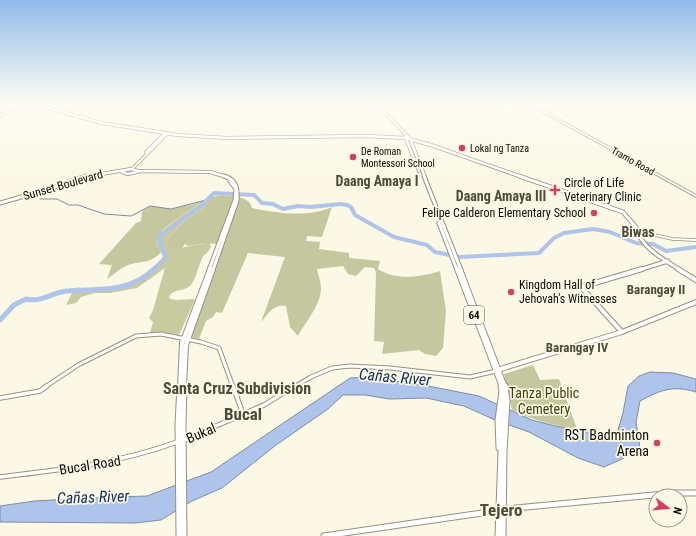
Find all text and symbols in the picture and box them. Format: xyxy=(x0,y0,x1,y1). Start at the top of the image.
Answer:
marker: Lokal ng Tanza xyxy=(457,143,467,153)
place label: Lokal ng Tanza xyxy=(470,143,529,154)
street label: Tramo Road xyxy=(610,145,656,177)
place label: De Roman Montessori School xyxy=(361,146,435,169)
marker: De Roman Montessori School xyxy=(348,152,358,162)
street label: Sunset Boulevard xyxy=(22,167,104,203)
district label: Daang Amaya I xyxy=(336,173,418,189)
place label: Circle of Life Veterinary Clinic xyxy=(564,176,642,204)
marker: Circle of Life Veterinary Clinic xyxy=(549,184,561,196)
district label: Daang Amaya III xyxy=(456,188,546,204)
place label: Felipe Calderon Elementary School xyxy=(422,206,586,220)
marker: Felipe Calderon Elementary School xyxy=(589,208,599,218)
district label: Biwas xyxy=(621,224,655,240)
place label: Kingdom Hall of Jehovah's Witnesses xyxy=(519,278,617,306)
district label: Barangay II xyxy=(627,282,685,297)
marker: Kingdom Hall of Jehovah's Witnesses xyxy=(506,287,516,297)
road number: 64 xyxy=(464,306,484,324)
district label: Barangay IV xyxy=(546,340,609,355)
water label: Cañas River xyxy=(358,364,433,390)
district label: Santa Cruz Subdivision xyxy=(163,379,311,398)
park label: Tanza Public Cemetery xyxy=(509,385,579,417)
district label: Bucal xyxy=(224,404,262,424)
street label: Bukal xyxy=(184,420,218,446)
place label: RST Badminton Arena xyxy=(564,427,649,459)
marker: RST Badminton Arena xyxy=(652,438,662,448)
street label: Bucal Road xyxy=(58,452,122,478)
water label: Cañas River xyxy=(57,486,131,508)
north arrow xyxy=(648,488,688,528)
district label: Tejero xyxy=(480,500,522,520)
text: N xyxy=(670,506,684,516)

